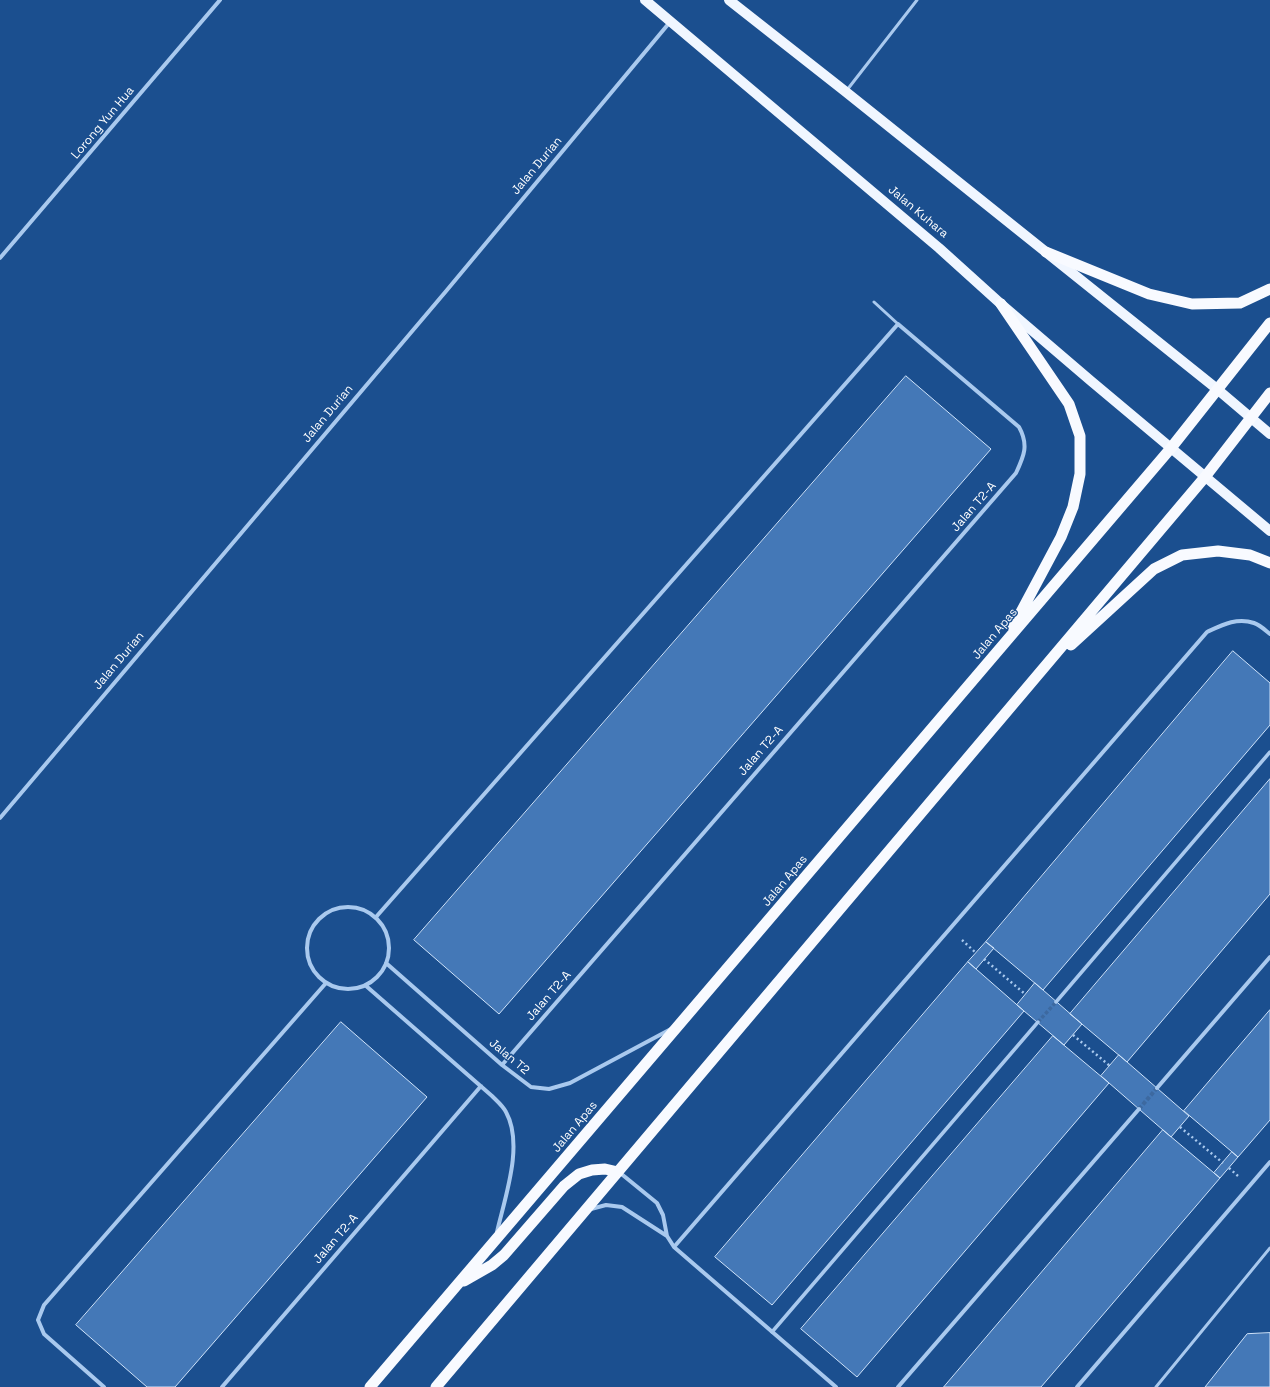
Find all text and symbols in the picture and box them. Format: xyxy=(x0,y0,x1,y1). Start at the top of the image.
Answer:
street label: Lorong Yun Hua xyxy=(69,84,137,162)
street label: Jalan Durian xyxy=(509,134,565,198)
street label: Jalan Kuhara xyxy=(885,183,951,241)
street label: Jalan Durian xyxy=(300,382,356,446)
street label: Jalan T2-A xyxy=(949,479,999,535)
street label: Jalan Apas xyxy=(969,605,1021,663)
street label: Jalan Durian xyxy=(91,629,147,693)
street label: Jalan T2-A xyxy=(736,723,786,779)
street label: Jalan Apas xyxy=(759,852,811,910)
street label: Jalan T2-A xyxy=(524,968,574,1024)
street label: Jalan T2 xyxy=(486,1036,532,1078)
street label: Jalan Apas xyxy=(549,1098,601,1156)
street label: Jalan T2-A xyxy=(311,1211,361,1267)

